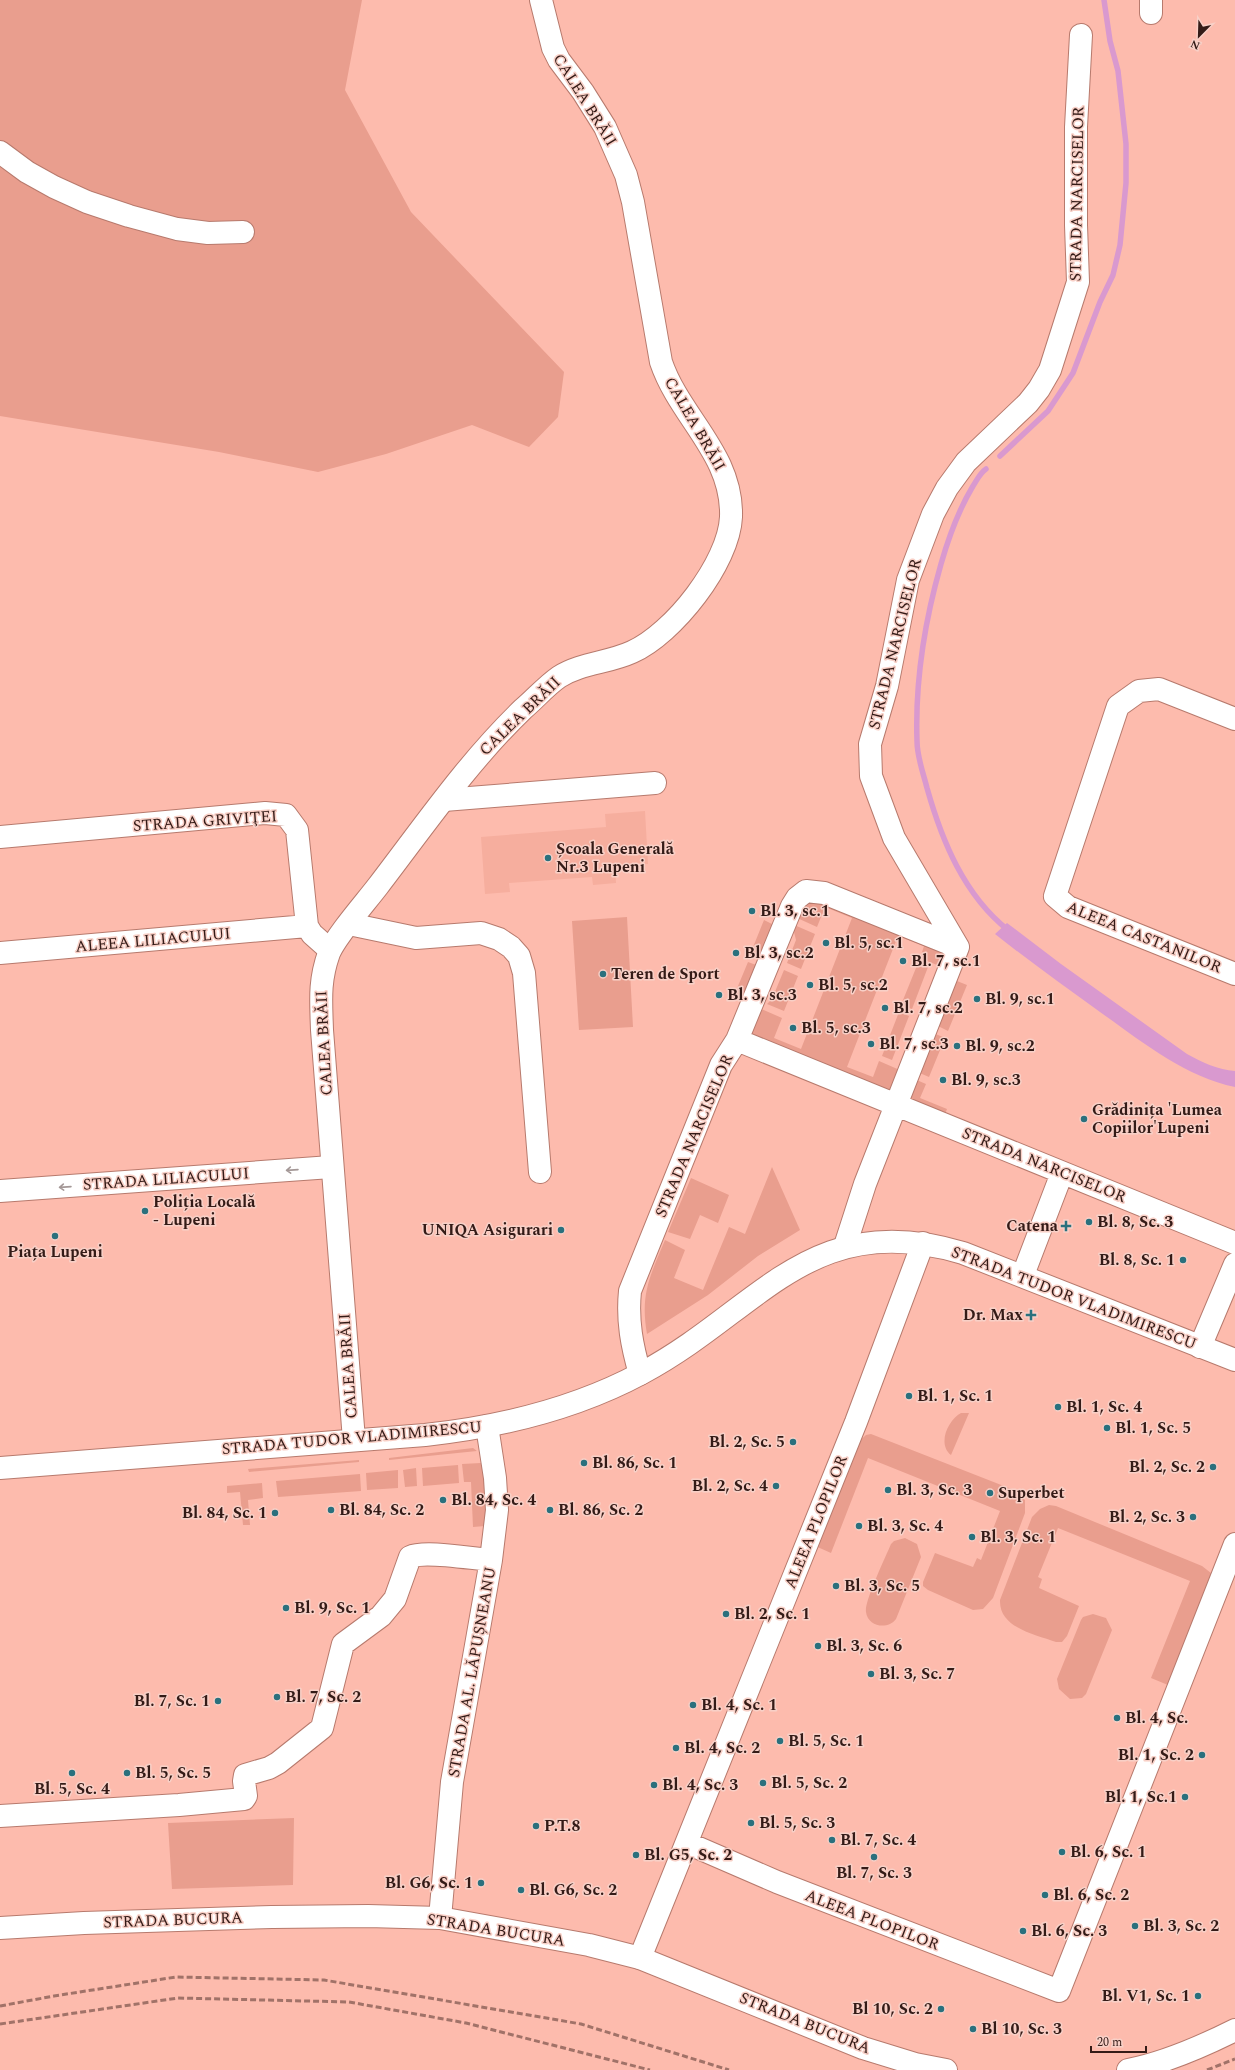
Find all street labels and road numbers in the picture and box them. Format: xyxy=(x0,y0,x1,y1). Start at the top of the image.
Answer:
street label: CALEA BRĂII xyxy=(547,49,623,151)
street label: STRADA NARCISELOR xyxy=(1063,106,1091,282)
street label: CALEA BRĂII xyxy=(658,372,732,476)
street label: STRADA NARCISELOR xyxy=(862,556,928,732)
street label: CALEA BRĂII xyxy=(474,671,566,761)
street label: STRADA GRIVIŢEI xyxy=(132,804,278,838)
street label: ALEEA CASTANILOR xyxy=(1063,895,1226,979)
street label: ALEEA LILIACULUI xyxy=(74,921,232,959)
street label: CALEA BRĂII xyxy=(309,990,339,1096)
street label: STRADA NARCISELOR xyxy=(649,1050,739,1221)
street label: STRADA NARCISELOR xyxy=(958,1121,1130,1209)
street label: STRADA LILIACULUI xyxy=(82,1161,250,1197)
street label: STRADA TUDOR VLADIMIRESCU xyxy=(948,1240,1200,1356)
street label: CALEA BRĂII xyxy=(332,1313,364,1419)
street label: STRADA TUDOR VLADIMIRESCU xyxy=(221,1415,483,1461)
street label: ALEEA PLOPILOR xyxy=(778,1451,854,1592)
street label: STRADA AL. LĂPUȘNEANU xyxy=(442,1565,502,1779)
street label: ALEEA PLOPILOR xyxy=(801,1883,943,1957)
street label: STRADA BUCURA xyxy=(103,1906,243,1934)
street label: STRADA BUCURA xyxy=(425,1907,567,1953)
street label: STRADA BUCURA xyxy=(736,1986,874,2060)

